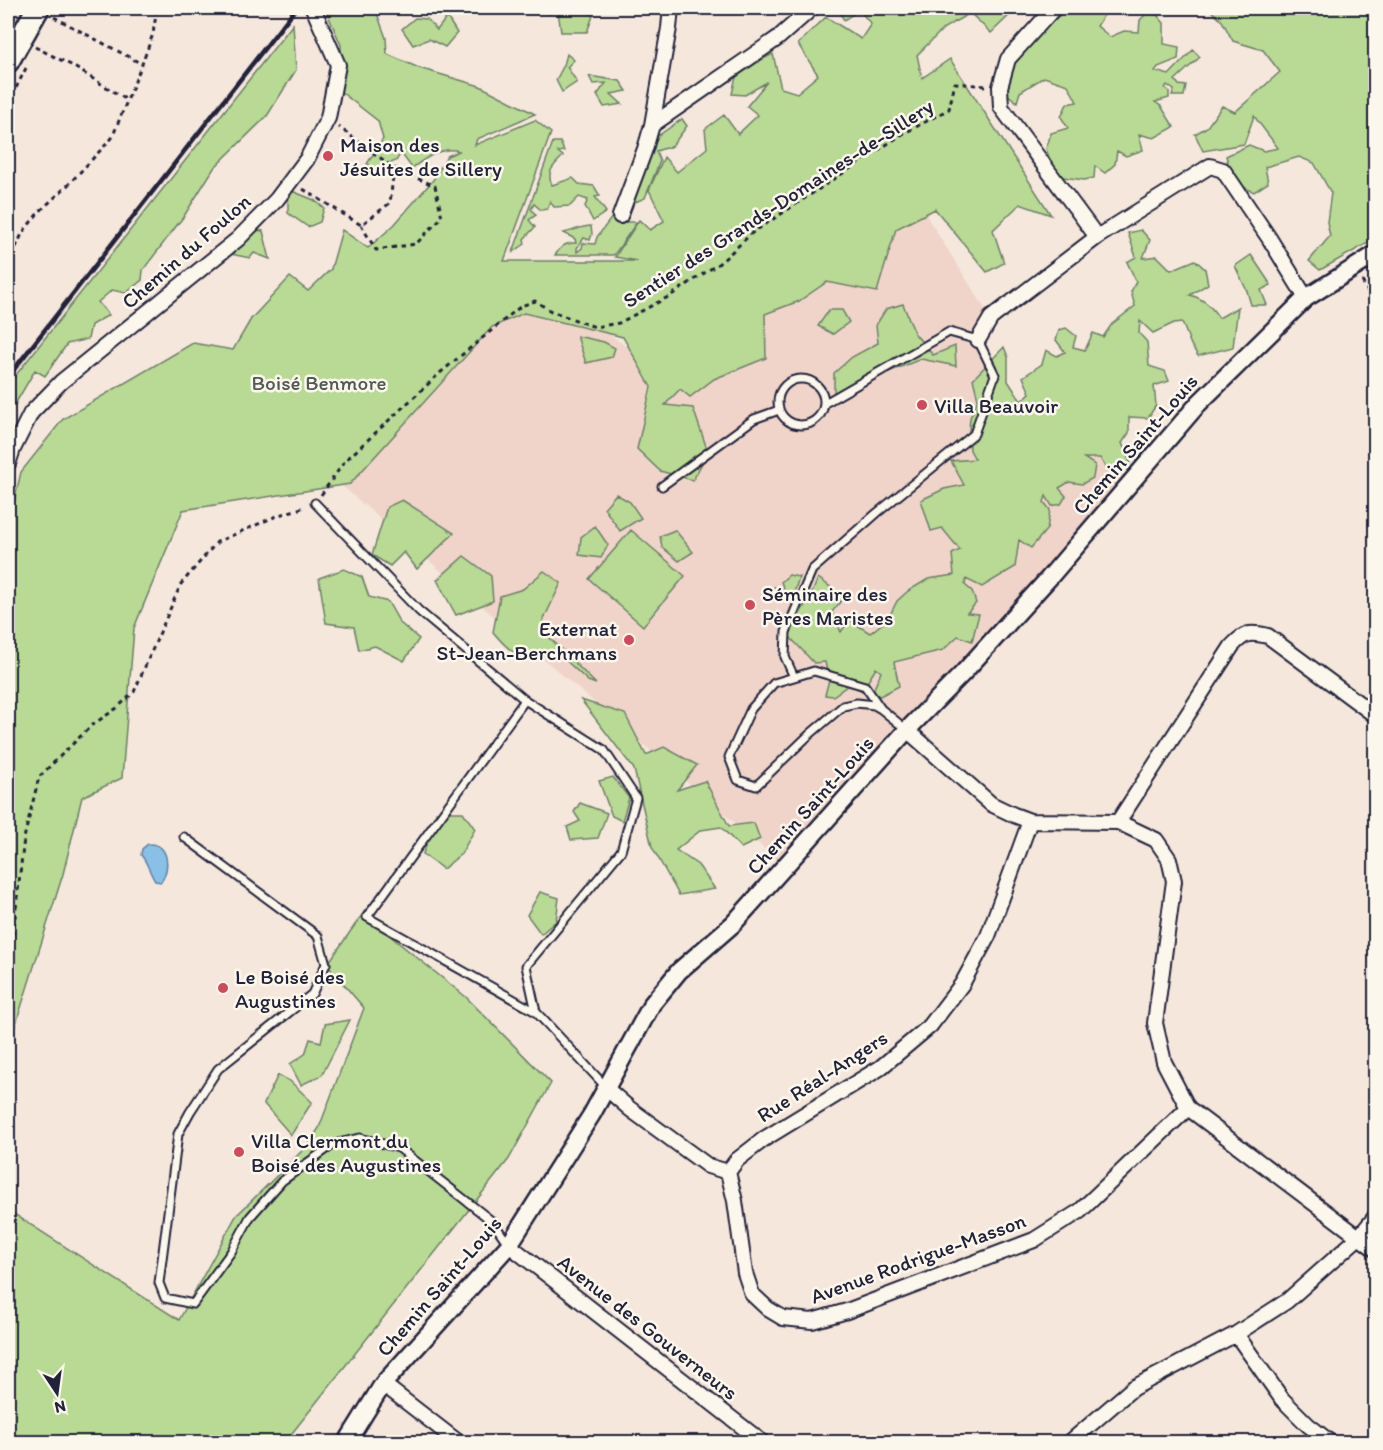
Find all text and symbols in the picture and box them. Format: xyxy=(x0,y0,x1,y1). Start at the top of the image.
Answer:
street label: Sentier des Grands-Domaines-de-Sillery xyxy=(618,93,938,313)
place label: Maison des Jésuites de Sillery xyxy=(340,132,502,181)
marker: Maison des Jésuites de Sillery xyxy=(321,149,335,163)
street label: Chemin du Foulon xyxy=(116,188,256,314)
street label: Chemin Saint-Louis xyxy=(1067,369,1203,519)
park label: Boisé Benmore xyxy=(251,370,387,395)
place label: Villa Beauvoir xyxy=(934,393,1058,418)
marker: Villa Beauvoir xyxy=(915,398,929,412)
place label: Séminaire des Pères Maristes xyxy=(762,581,893,630)
marker: Séminaire des Pères Maristes xyxy=(743,598,757,612)
place label: Externat St-Jean-Berchmans xyxy=(437,616,617,665)
marker: Externat St-Jean-Berchmans xyxy=(622,633,636,647)
street label: Chemin Saint-Louis xyxy=(741,731,879,879)
place label: Le Boisé des Augustines xyxy=(235,964,344,1013)
marker: Le Boisé des Augustines xyxy=(216,981,230,995)
street label: Rue Réal-Angers xyxy=(752,1025,892,1127)
place label: Villa Clermont du Boisé des Augustines xyxy=(251,1128,441,1177)
marker: Villa Clermont du Boisé des Augustines xyxy=(232,1145,246,1159)
street label: Avenue Rodrigue-Masson xyxy=(807,1207,1029,1309)
street label: Chemin Saint-Louis xyxy=(371,1211,507,1361)
street label: Avenue des Gouverneurs xyxy=(553,1249,743,1405)
north arrow xyxy=(27,1363,87,1423)
text: N xyxy=(53,1397,68,1418)

